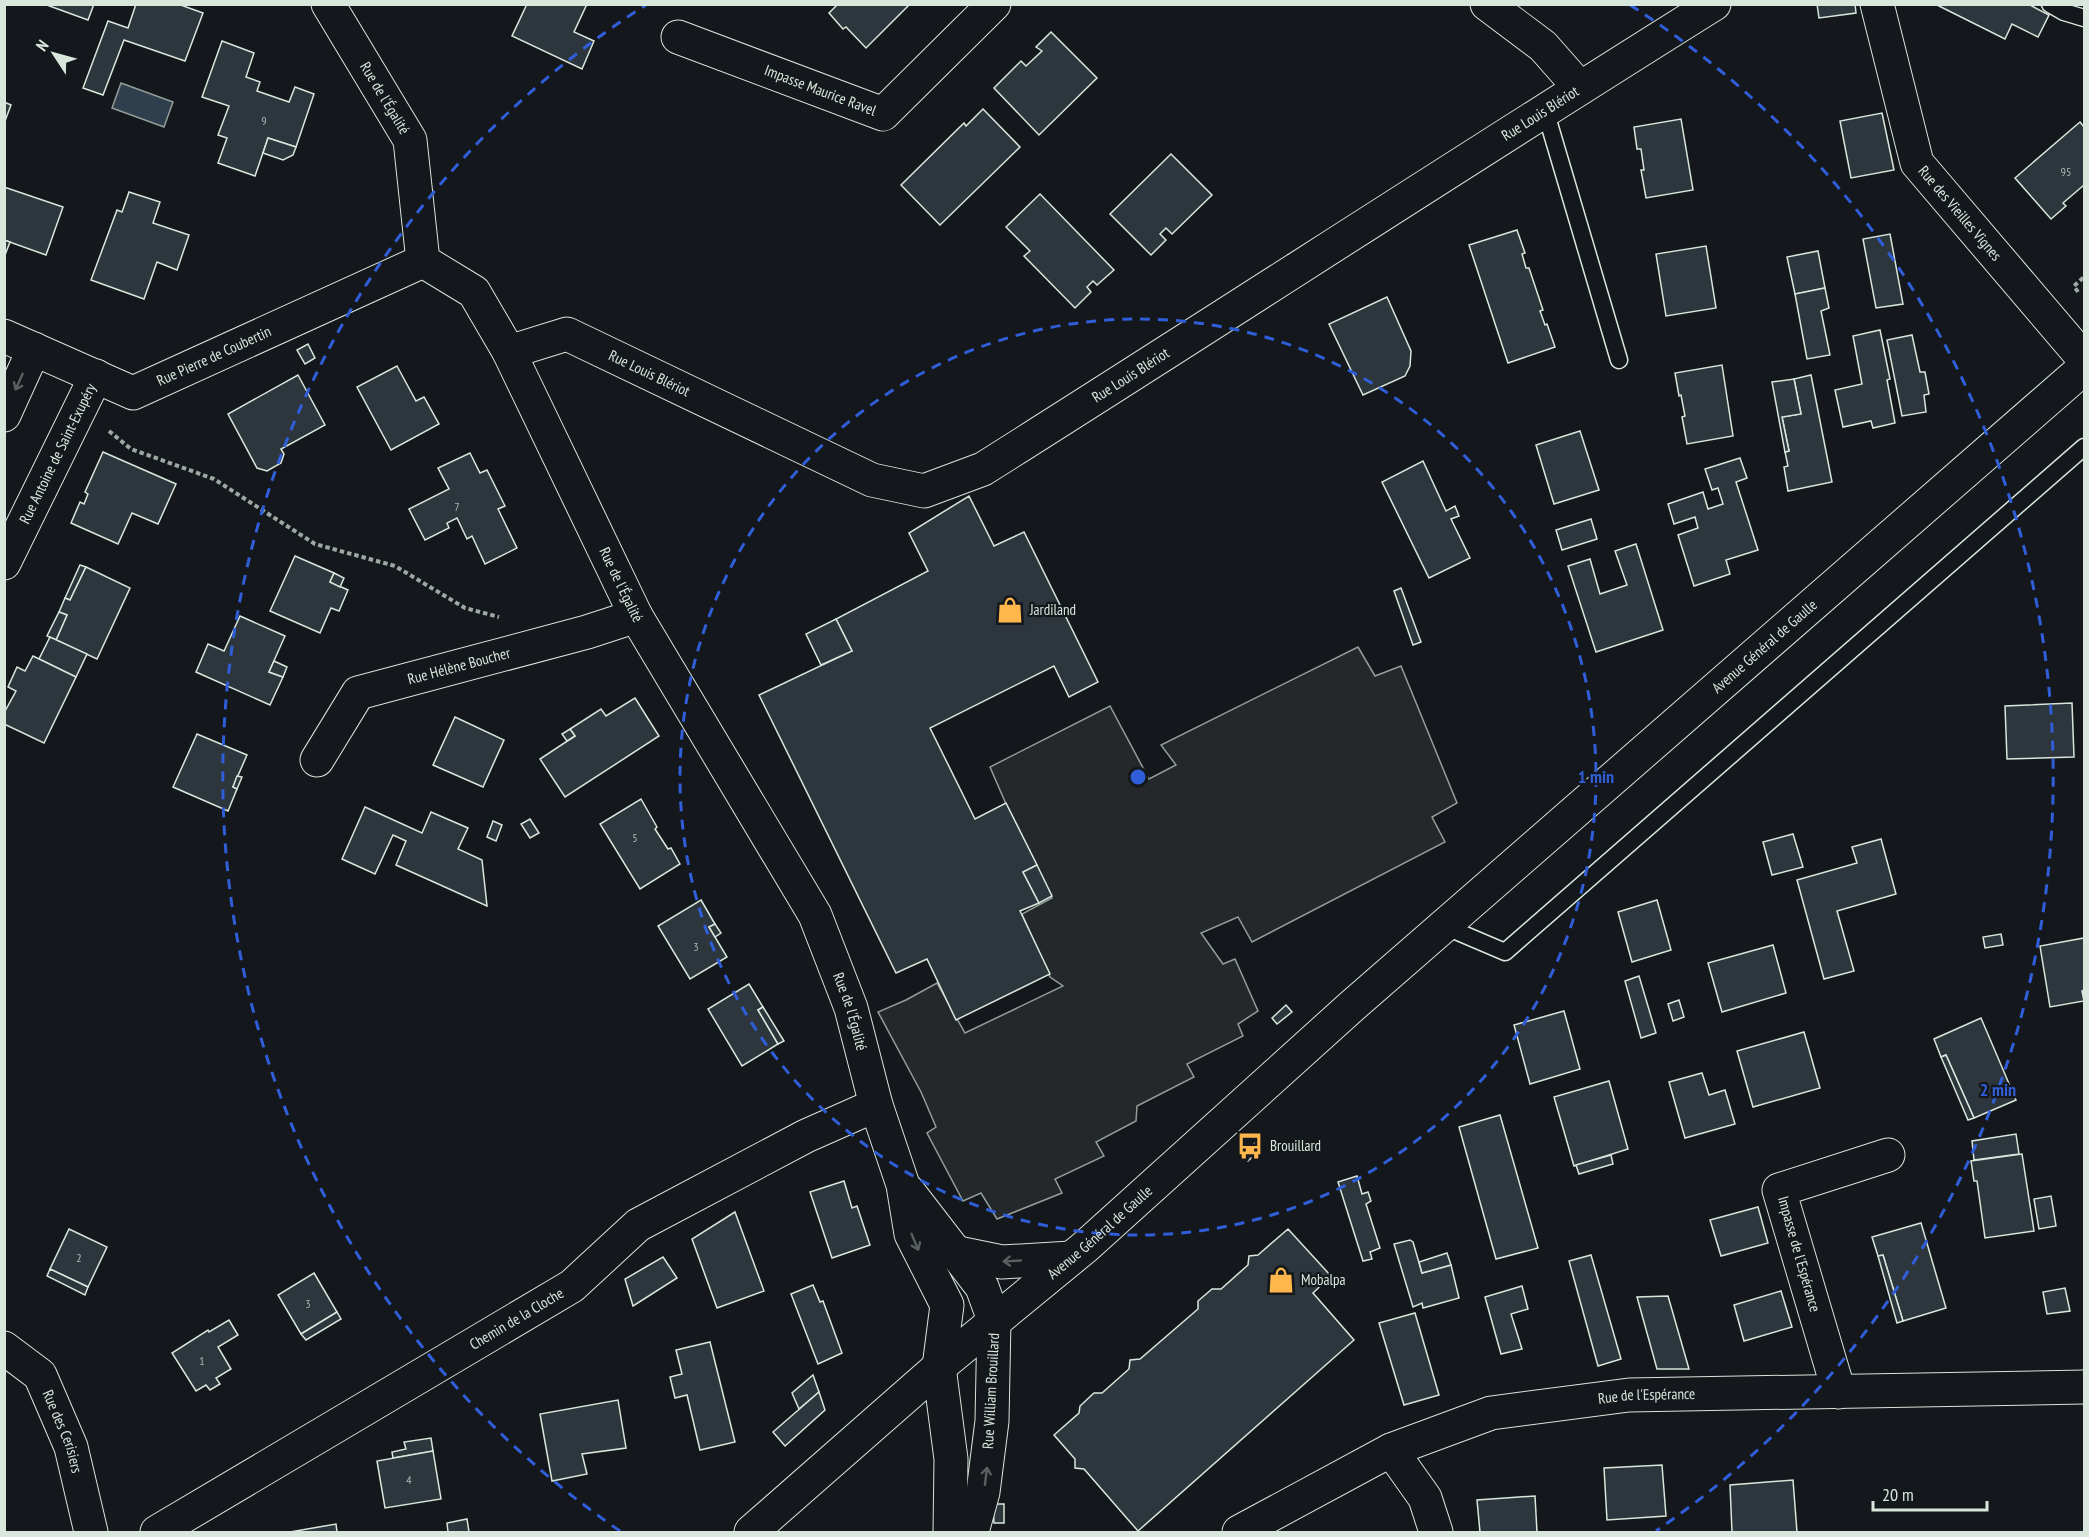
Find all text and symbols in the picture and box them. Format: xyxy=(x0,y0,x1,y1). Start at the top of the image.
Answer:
north arrow xyxy=(24,24,84,84)
text: N xyxy=(31,36,52,55)
street label: Rue de l'Égalité xyxy=(356,58,414,138)
street label: Impasse Maurice Ravel xyxy=(762,60,880,120)
street label: Rue Louis Blériot xyxy=(1498,81,1582,145)
house number: 9 xyxy=(261,113,267,128)
street label: Rue des Vieilles Vignes xyxy=(1914,161,2006,264)
house number: 95 xyxy=(2061,164,2071,179)
street label: Rue Pierre de Coubertin xyxy=(154,321,274,390)
street label: Rue Louis Blériot xyxy=(1088,343,1173,406)
street label: Rue Louis Blériot xyxy=(606,345,693,401)
one-way arrow xyxy=(13,372,24,390)
street label: Rue Antoine de Saint-Exupéry xyxy=(15,380,100,527)
house number: 7 xyxy=(454,499,460,514)
street label: Rue de l'Égalité xyxy=(595,544,648,626)
shop icon: Jardiland xyxy=(995,595,1025,625)
street label: Avenue Général de Gaulle xyxy=(1708,595,1821,697)
place label: Jardiland xyxy=(1029,600,1076,619)
street label: Rue Hélène Boucher xyxy=(405,643,513,688)
text: 1 min xyxy=(1578,765,1614,788)
centre of rings xyxy=(1128,767,1148,787)
house number: 5 xyxy=(632,830,638,845)
house number: 3 xyxy=(693,939,699,954)
street label: Rue de l'Égalité xyxy=(829,970,872,1053)
text: 2 min xyxy=(1980,1078,2016,1101)
bus stop icon: Brouillard xyxy=(1235,1131,1265,1161)
place label: Brouillard xyxy=(1270,1136,1321,1155)
street label: Avenue Général de Gaulle xyxy=(1043,1181,1156,1283)
street label: Impasse de l'Espérance xyxy=(1774,1194,1825,1314)
one-way arrow xyxy=(910,1232,921,1251)
house number: 2 xyxy=(76,1250,82,1265)
one-way arrow xyxy=(1003,1256,1023,1267)
shop icon: Mobalpa xyxy=(1266,1265,1296,1295)
place label: Mobalpa xyxy=(1301,1270,1346,1289)
street label: Chemin de la Cloche xyxy=(466,1283,567,1354)
house number: 3 xyxy=(305,1296,311,1311)
street label: Rue William Brouillard xyxy=(978,1332,1003,1450)
house number: 1 xyxy=(199,1353,205,1368)
street label: Rue de l'Espérance xyxy=(1597,1384,1695,1408)
street label: Rue des Cerisiers xyxy=(38,1387,87,1475)
one-way arrow xyxy=(980,1466,991,1486)
house number: 4 xyxy=(406,1472,412,1487)
scale bar xyxy=(1873,1474,1987,1512)
text: 20 m xyxy=(1882,1483,1914,1506)

